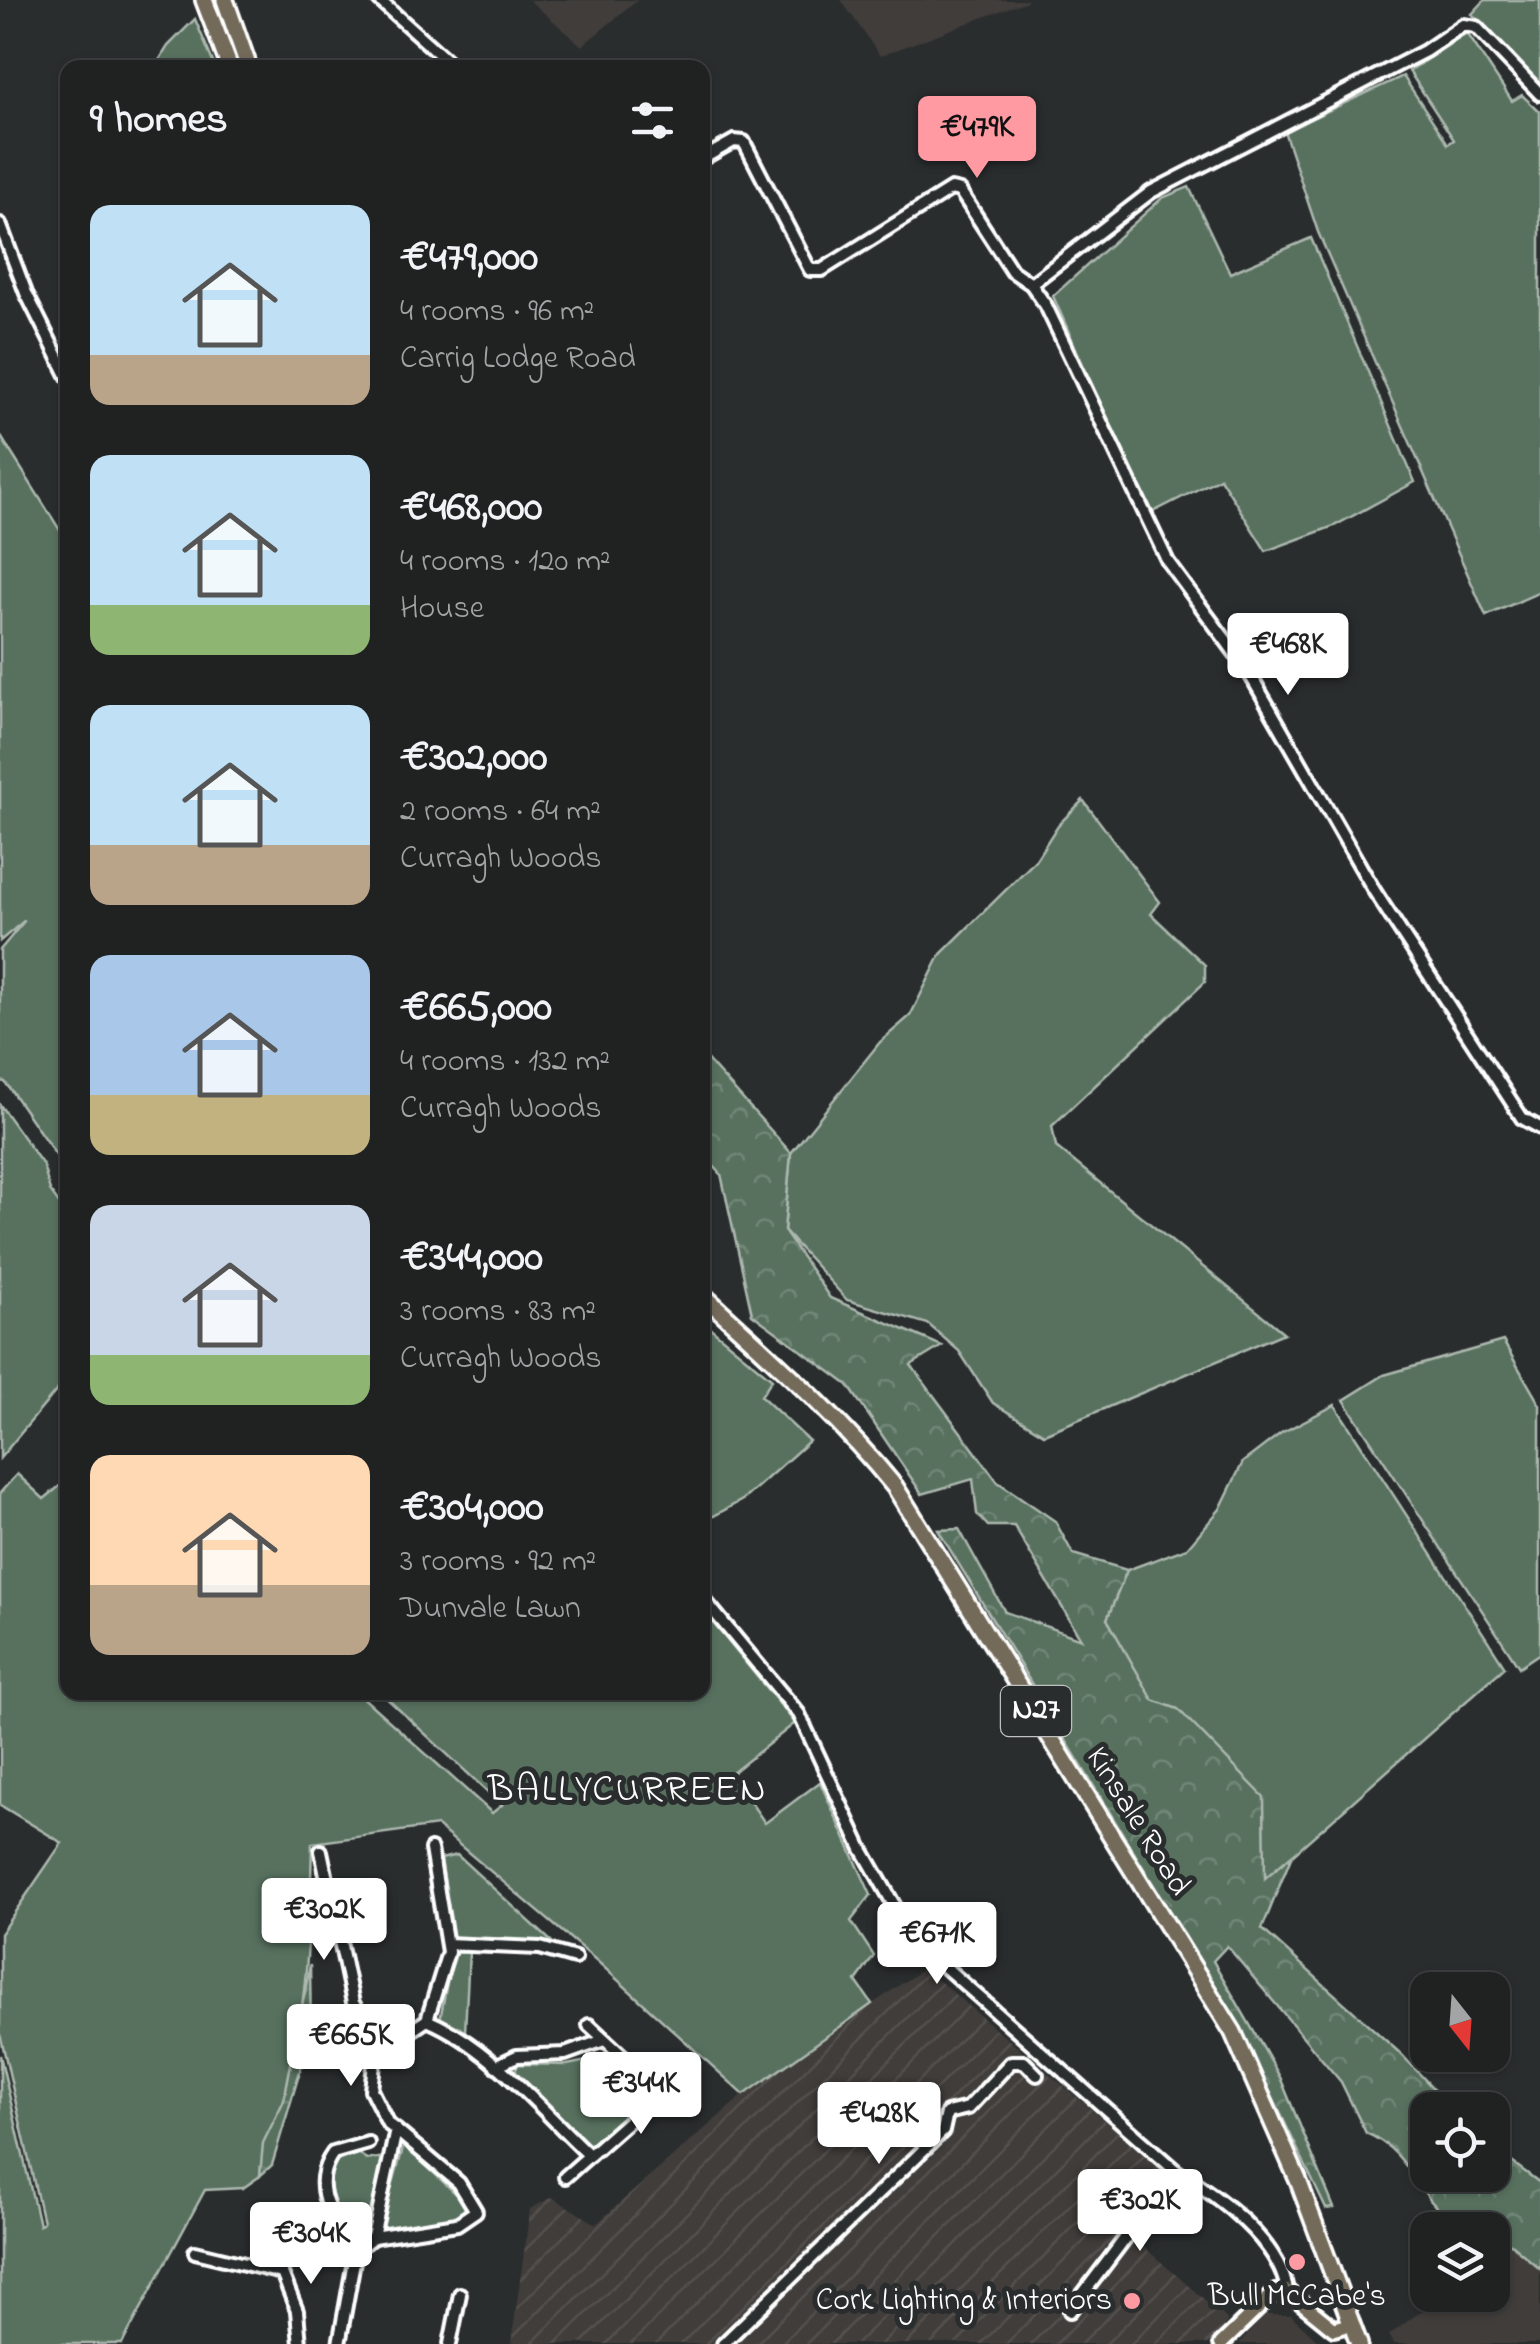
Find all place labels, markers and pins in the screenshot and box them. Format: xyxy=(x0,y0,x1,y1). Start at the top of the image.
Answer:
pin: €479K xyxy=(907,96,1047,181)
pin: €468K xyxy=(1218,613,1358,698)
pin: €302K xyxy=(254,1878,394,1963)
pin: €671K xyxy=(867,1902,1007,1987)
pin: €665K xyxy=(281,2004,421,2089)
pin: €344K xyxy=(571,2052,711,2137)
pin: €428K xyxy=(809,2082,949,2167)
pin: €302K xyxy=(1070,2169,1210,2254)
pin: €304K xyxy=(241,2202,381,2287)
marker: Bull McCabe's xyxy=(1286,2251,1308,2273)
place label: Bull McCabe's xyxy=(1207,2274,1386,2321)
place label: Cork Lighting & Interiors xyxy=(816,2278,1112,2325)
marker: Cork Lighting & Interiors xyxy=(1121,2290,1143,2312)

